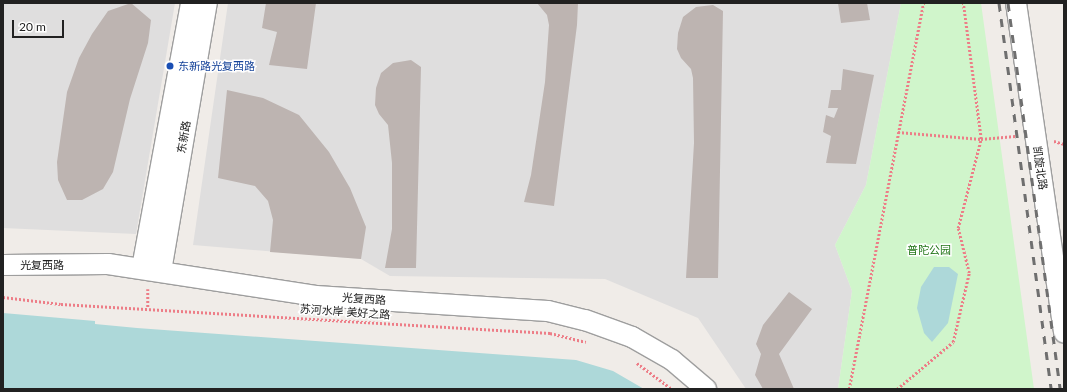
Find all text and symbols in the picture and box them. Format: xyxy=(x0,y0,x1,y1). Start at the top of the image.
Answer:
scale bar xyxy=(14,12,66,38)
text: 20 m xyxy=(19,19,46,34)
place label: 东新路光复西路 xyxy=(178,59,255,73)
marker: 东新路光复西路 xyxy=(165,61,175,71)
street label: 东新路 xyxy=(175,120,193,154)
street label: 凯旋北路 xyxy=(1030,145,1050,191)
park label: 普陀公园 xyxy=(907,243,951,257)
street label: 光复西路 xyxy=(20,258,64,272)
street label: 光复西路 xyxy=(342,291,386,307)
street label: 苏河水岸 美好之路 xyxy=(299,302,391,322)

